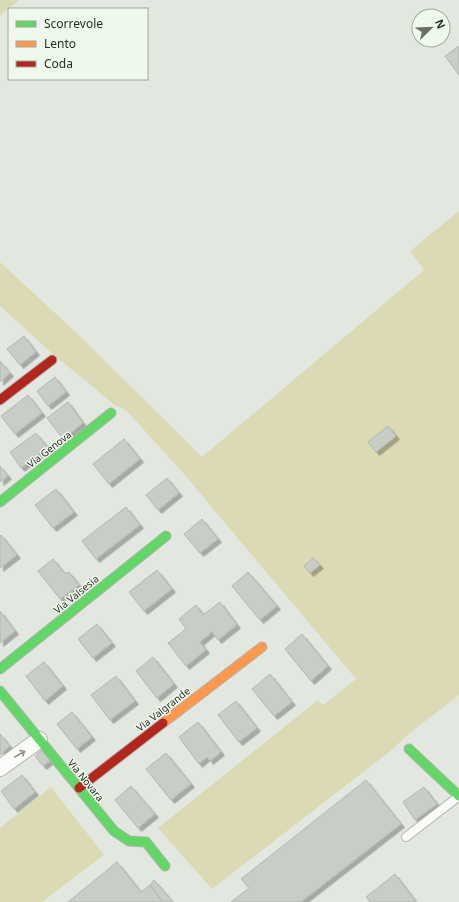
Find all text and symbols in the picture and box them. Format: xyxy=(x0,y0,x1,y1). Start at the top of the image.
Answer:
legend xyxy=(8,8,148,80)
north arrow xyxy=(411,8,451,48)
text: Scorrevole xyxy=(44,15,103,32)
text: N xyxy=(432,17,449,31)
text: Lento xyxy=(44,35,76,52)
text: Coda xyxy=(44,55,73,72)
street label: Via Genova xyxy=(24,427,74,471)
street label: Via Valsesia xyxy=(51,572,101,616)
street label: Via Valgrande xyxy=(133,683,193,734)
one-way arrow xyxy=(14,749,26,757)
street label: Via Novara xyxy=(65,756,107,804)

